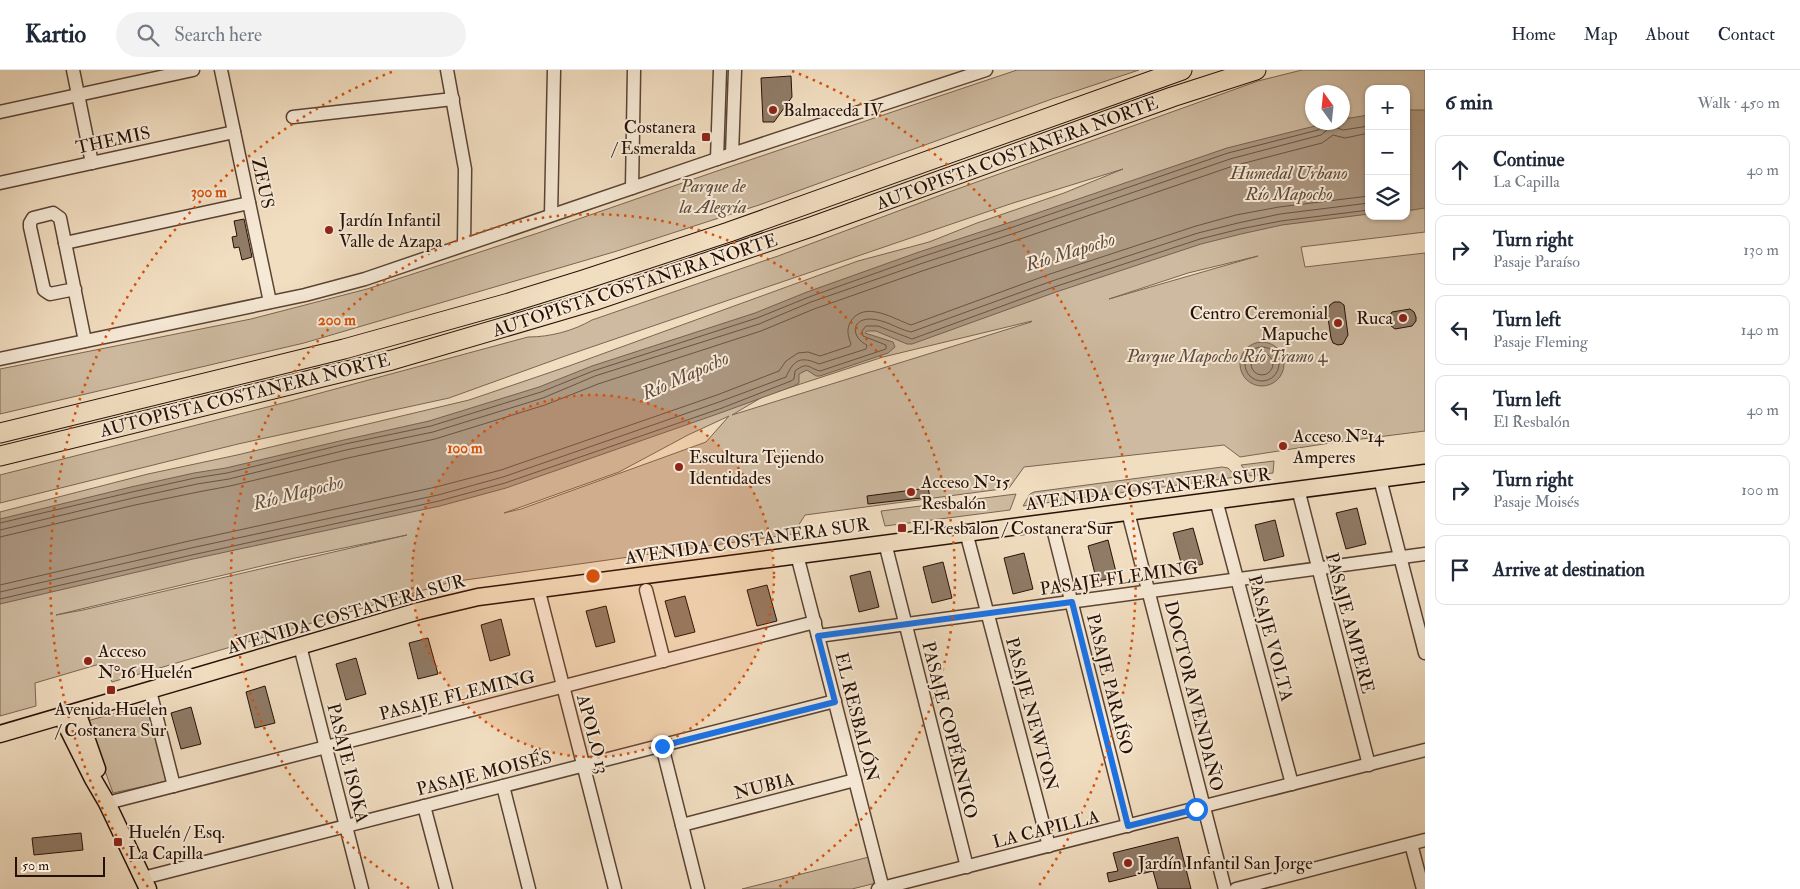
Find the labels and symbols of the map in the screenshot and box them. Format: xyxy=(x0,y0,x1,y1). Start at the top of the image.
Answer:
north arrow xyxy=(1305,85,1350,130)
street label: AUTOPISTA COSTANERA NORTE xyxy=(872,92,1161,216)
place label: Balmaceda IV xyxy=(783,99,884,122)
marker: Balmaceda IV xyxy=(767,104,779,116)
place label: Costanera / Esmeralda xyxy=(610,116,697,160)
street label: THEMIS xyxy=(74,121,153,160)
marker: Costanera / Esmeralda xyxy=(700,131,712,143)
street label: ZEUS xyxy=(246,155,279,211)
park label: Humedal Urbano Río Mapocho xyxy=(1229,162,1348,206)
park label: Parque de la Alegría xyxy=(678,175,747,219)
text: 300 m xyxy=(191,183,227,202)
place label: Jardín Infantil Valle de Azapa xyxy=(338,209,443,253)
marker: Jardín Infantil Valle de Azapa xyxy=(323,224,335,236)
water label: Río Mapocho xyxy=(1022,227,1118,277)
street label: AUTOPISTA COSTANERA NORTE xyxy=(489,228,781,343)
place label: Centro Ceremonial Mapuche xyxy=(1190,302,1328,346)
place label: Ruca xyxy=(1356,307,1394,330)
text: 200 m xyxy=(318,311,356,330)
marker: Ruca xyxy=(1397,312,1409,324)
marker: Centro Ceremonial Mapuche xyxy=(1332,317,1344,329)
park label: Parque Mapocho Río Tramo 4 xyxy=(1126,345,1329,368)
water label: Río Mapocho xyxy=(637,346,733,406)
street label: AUTOPISTA COSTANERA NORTE xyxy=(97,348,393,443)
place label: Acceso N°14 Amperes xyxy=(1292,425,1385,469)
text: 100 m xyxy=(447,439,483,458)
marker: Acceso N°14 Amperes xyxy=(1277,440,1289,452)
place label: Escultura Tejiendo Identidades xyxy=(689,446,824,490)
marker: Escultura Tejiendo Identidades xyxy=(673,461,685,473)
street label: AVENIDA COSTANERA SUR xyxy=(1023,463,1273,516)
water label: Río Mapocho xyxy=(250,470,346,516)
place label: Acceso N°15 Resbalón xyxy=(920,471,1010,515)
marker: Acceso N°15 Resbalón xyxy=(905,486,917,498)
street label: AVENIDA COSTANERA SUR xyxy=(623,513,872,570)
place label: El Resbalon / Costanera Sur xyxy=(912,517,1113,540)
marker: El Resbalon / Costanera Sur xyxy=(896,522,908,534)
street label: PASAJE AMPERE xyxy=(1320,550,1379,696)
street label: PASAJE FLEMING xyxy=(1038,556,1200,601)
centre of rings xyxy=(584,567,602,585)
street label: AVENIDA COSTANERA SUR xyxy=(224,569,469,660)
street label: PASAJE VOLTA xyxy=(1243,573,1299,704)
street label: DOCTOR AVENDAÑO xyxy=(1159,598,1228,794)
street label: PASAJE PARAÍSO xyxy=(1081,611,1138,757)
street label: PASAJE NEWTON xyxy=(1000,635,1063,793)
street label: PASAJE COPÉRNICO xyxy=(916,639,983,821)
place label: Acceso N°16 Huelén xyxy=(97,640,192,684)
street label: EL RESBALÓN xyxy=(829,650,884,784)
marker: Acceso N°16 Huelén xyxy=(82,655,94,667)
street label: PASAJE FLEMING xyxy=(377,665,537,726)
marker: Avenida Huelen / Costanera Sur xyxy=(105,684,117,696)
street label: APOLO 13 xyxy=(571,691,614,776)
place label: Avenida Huelen / Costanera Sur xyxy=(54,698,167,742)
street label: PASAJE ISOKA xyxy=(322,701,374,826)
route end xyxy=(651,735,674,758)
street label: PASAJE MOISÉS xyxy=(414,746,554,801)
street label: NUBIA xyxy=(731,768,797,805)
route start xyxy=(1185,798,1208,821)
street label: LA CAPILLA xyxy=(991,805,1102,854)
place label: Huelén / Esq. La Capilla xyxy=(128,821,225,865)
marker: Huelén / Esq. La Capilla xyxy=(112,836,124,848)
place label: Jardín Infantil San Jorge xyxy=(1137,852,1313,875)
scale bar xyxy=(15,854,105,877)
marker: Jardín Infantil San Jorge xyxy=(1122,857,1134,869)

